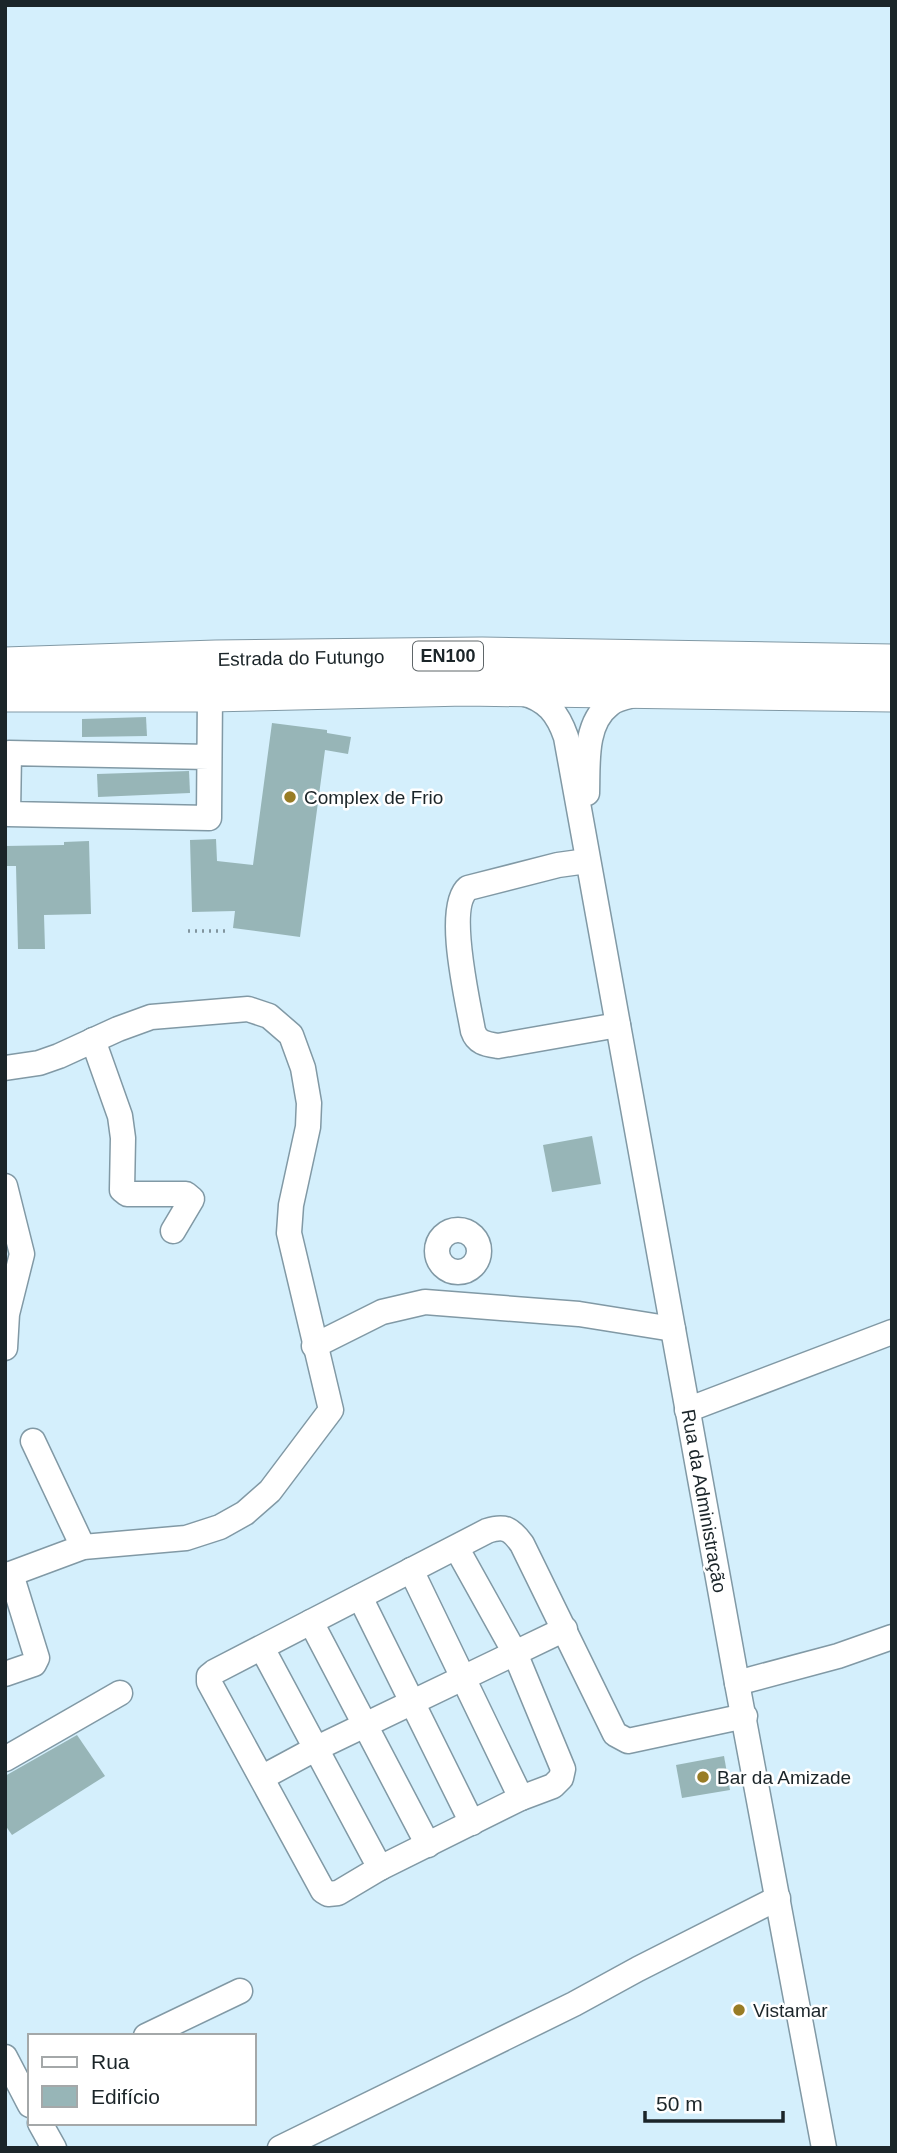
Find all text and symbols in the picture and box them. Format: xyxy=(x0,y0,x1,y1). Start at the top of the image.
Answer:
road number: EN100 xyxy=(413,642,483,670)
street label: Estrada do Futungo xyxy=(217,646,385,670)
place label: Complex de Frio xyxy=(304,787,443,808)
marker: Complex de Frio xyxy=(282,789,298,805)
street label: Rua da Administração xyxy=(678,1408,730,1594)
place label: Bar da Amizade xyxy=(717,1767,851,1788)
marker: Bar da Amizade xyxy=(695,1769,711,1785)
place label: Vistamar xyxy=(753,2000,828,2021)
marker: Vistamar xyxy=(731,2002,747,2018)
legend xyxy=(28,2034,256,2125)
text: Rua xyxy=(91,2050,130,2073)
scale bar xyxy=(645,2080,783,2124)
text: Edifício xyxy=(91,2085,160,2108)
text: 50 m xyxy=(656,2092,703,2115)

